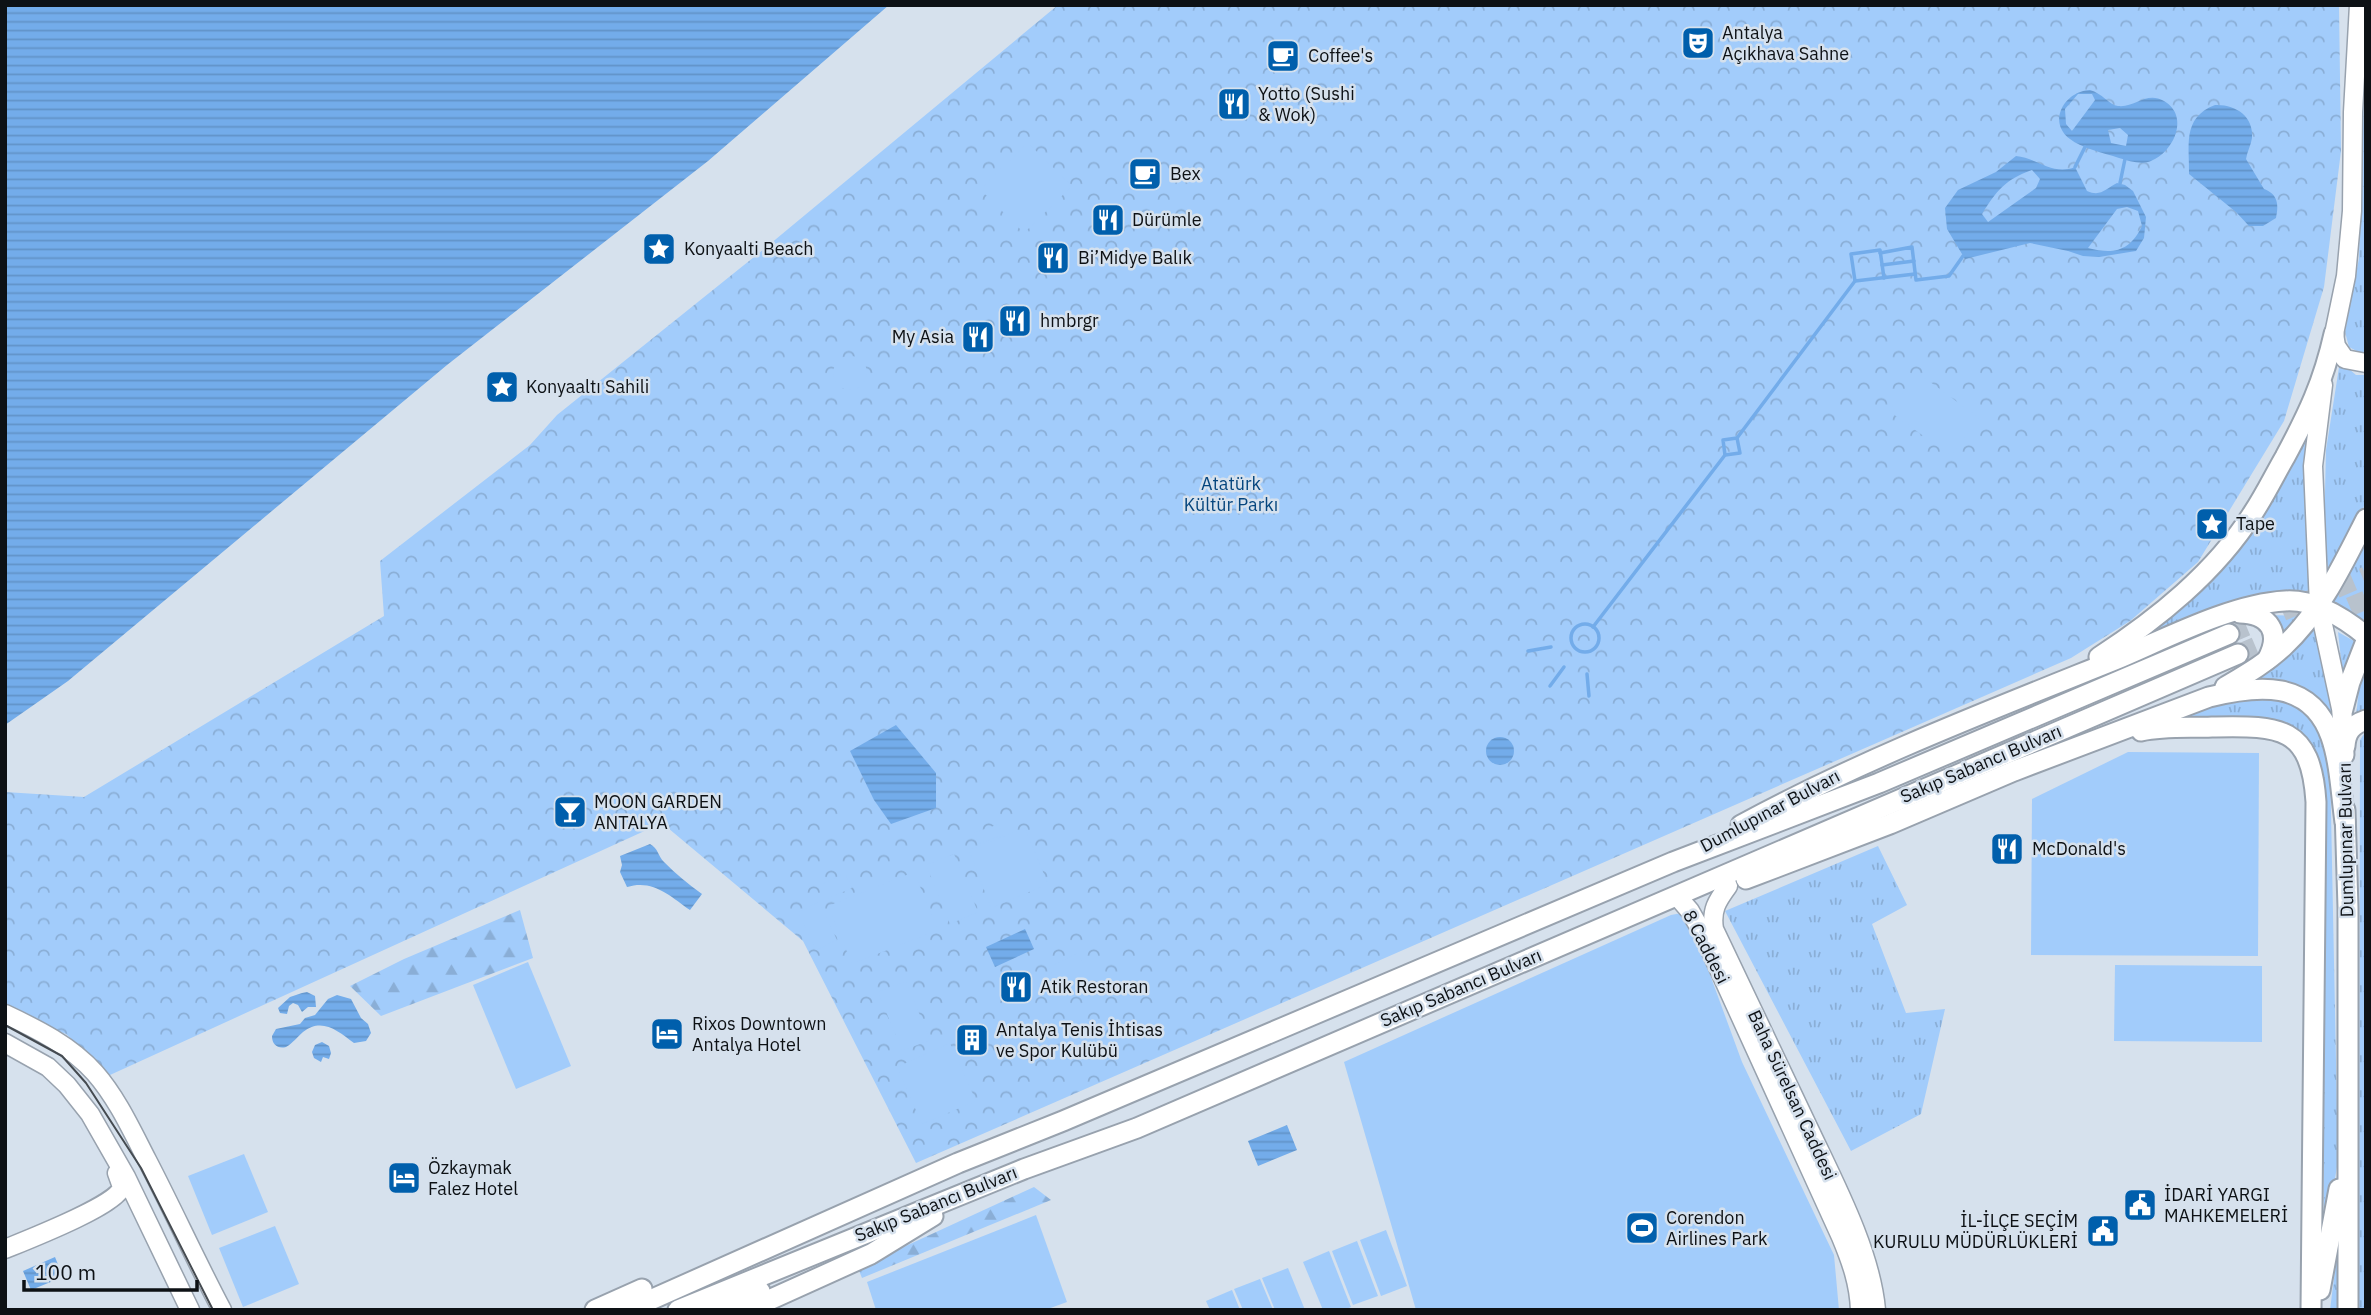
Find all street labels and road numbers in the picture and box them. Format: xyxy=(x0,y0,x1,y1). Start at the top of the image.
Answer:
street label: Sakıp Sabancı Bulvarı xyxy=(1897,719,2065,808)
street label: Dumlupınar Bulvarı xyxy=(2333,762,2358,918)
street label: Dumlupınar Bulvarı xyxy=(1696,764,1844,857)
street label: 8 Caddesi xyxy=(1678,906,1735,988)
street label: Sakıp Sabancı Bulvarı xyxy=(1377,943,1545,1032)
street label: Baha Sürelsan Caddesi xyxy=(1743,1006,1842,1184)
street label: Sakıp Sabancı Bulvarı xyxy=(851,1160,1020,1247)

